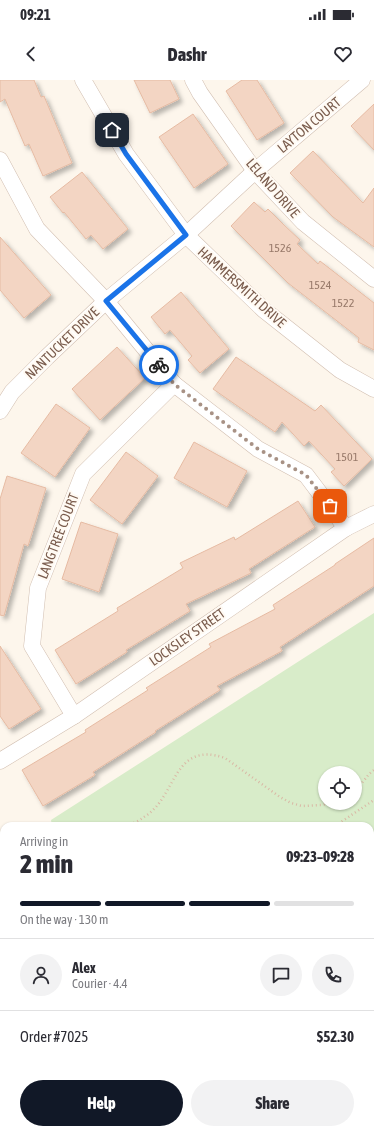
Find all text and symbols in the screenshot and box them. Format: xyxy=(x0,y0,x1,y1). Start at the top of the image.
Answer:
text: 09:21 xyxy=(20,6,51,23)
icon: back xyxy=(20,43,42,65)
icon: heart xyxy=(332,43,354,65)
text: Dashr xyxy=(168,44,206,65)
street label: LAYTON COURT xyxy=(274,94,344,156)
pin xyxy=(95,113,129,147)
icon: home xyxy=(101,119,123,141)
street label: LELAND DRIVE xyxy=(243,155,303,221)
house number: 1526 xyxy=(269,241,292,255)
street label: HAMMERSMITH DRIVE xyxy=(195,243,289,331)
house number: 1524 xyxy=(309,278,332,292)
house number: 1522 xyxy=(332,296,354,310)
street label: NANTUCKET DRIVE xyxy=(22,304,102,382)
courier xyxy=(139,345,179,385)
icon: bike xyxy=(148,354,170,376)
house number: 1501 xyxy=(336,450,359,464)
pin xyxy=(313,489,347,523)
street label: LANGTREE COURT xyxy=(34,491,82,581)
icon: bag xyxy=(319,495,341,517)
street label: LOCKSLEY STREET xyxy=(146,605,228,669)
map controls xyxy=(318,766,362,810)
button: locate xyxy=(318,766,362,810)
text: Arriving in xyxy=(20,834,68,849)
text: 09:23–09:28 xyxy=(286,848,354,865)
text: 2 min xyxy=(20,849,73,879)
text: On the way · 130 m xyxy=(20,912,108,927)
button: person xyxy=(20,954,62,996)
button: chat xyxy=(260,954,302,996)
button: phone xyxy=(312,954,354,996)
text: Alex xyxy=(72,959,96,976)
text: Courier · 4.4 xyxy=(72,976,128,991)
text: Order #7025 xyxy=(20,1028,88,1045)
text: $52.30 xyxy=(317,1028,354,1045)
button: Help xyxy=(20,1080,183,1126)
button: Share xyxy=(191,1080,354,1126)

